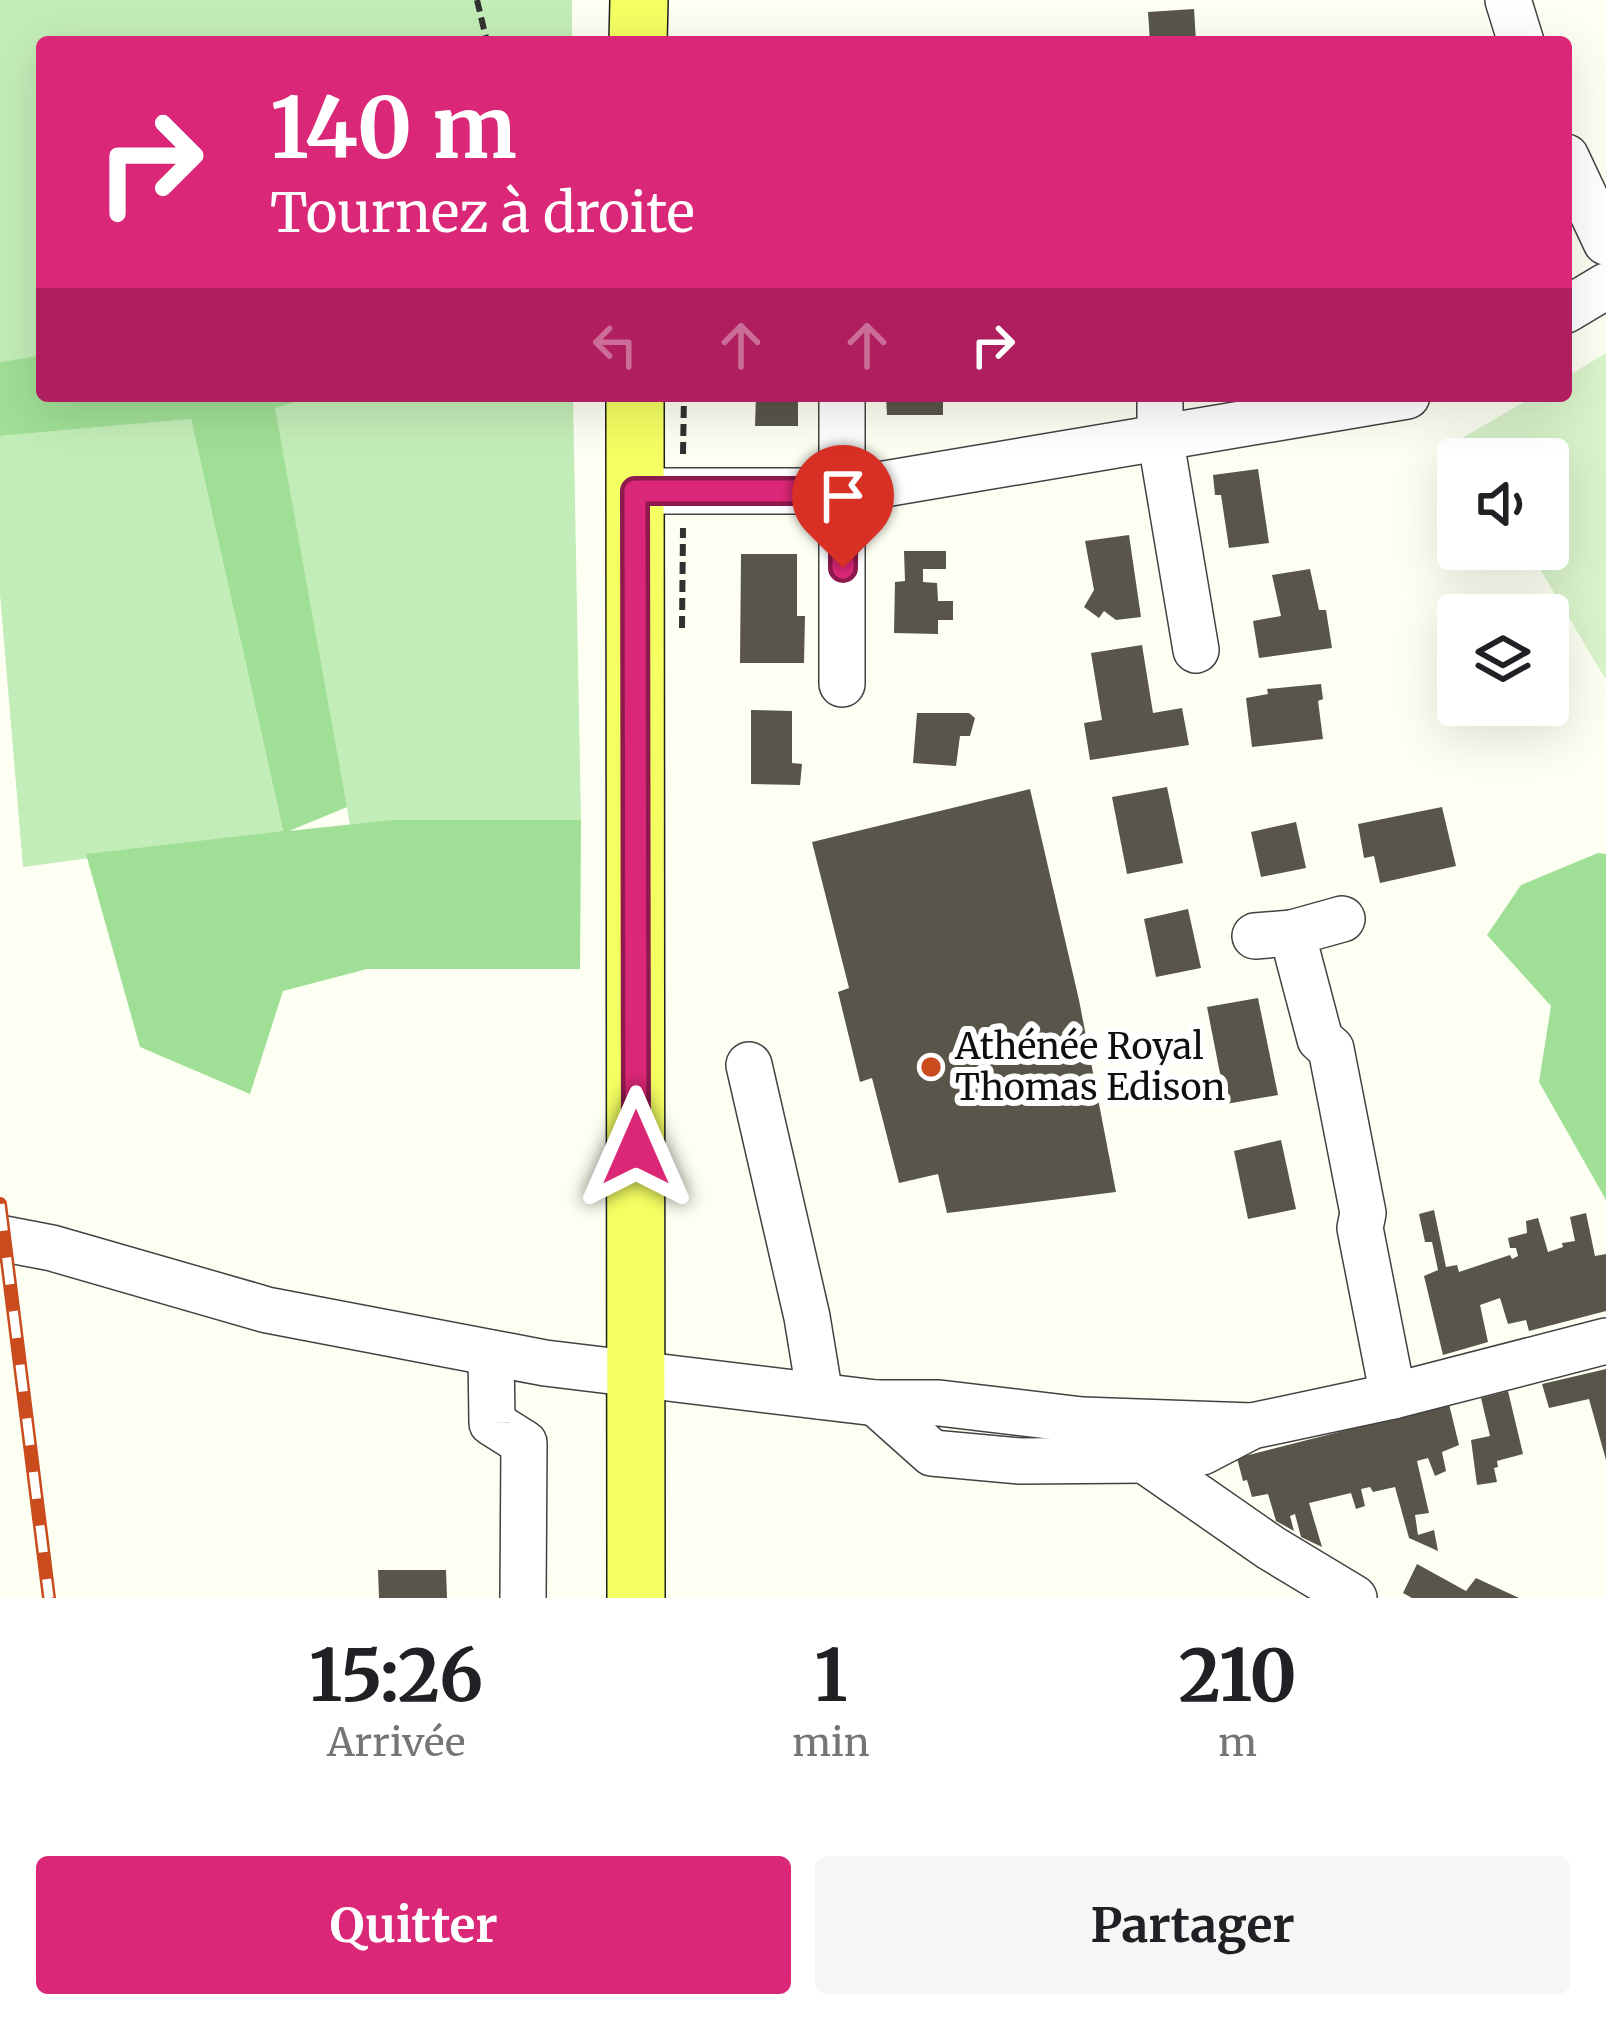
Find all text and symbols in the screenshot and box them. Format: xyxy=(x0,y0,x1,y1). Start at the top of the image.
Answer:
text: 140 m xyxy=(270,75,517,181)
icon: right xyxy=(72,84,228,240)
text: Tournez à droite xyxy=(270,179,695,247)
icon: left xyxy=(582,312,648,378)
icon: ahead xyxy=(708,312,774,378)
icon: ahead xyxy=(834,312,900,378)
icon: right xyxy=(960,312,1026,378)
map controls xyxy=(1437,438,1569,726)
button: sound xyxy=(1437,438,1569,570)
pin xyxy=(792,445,894,568)
icon: arrive xyxy=(810,463,876,529)
button: layers xyxy=(1437,594,1569,726)
place label: Athénée Royal Thomas Edison xyxy=(954,1024,1225,1110)
marker: Athénée Royal Thomas Edison xyxy=(918,1054,944,1080)
position arrow xyxy=(573,1085,699,1211)
text: 15:26 xyxy=(309,1630,483,1721)
text: 1 xyxy=(814,1630,848,1721)
text: 210 xyxy=(1179,1630,1297,1721)
text: Arrivée xyxy=(327,1718,465,1767)
text: min xyxy=(792,1718,870,1767)
text: m xyxy=(1218,1718,1257,1767)
button: Quitter xyxy=(36,1856,791,1994)
button: Partager xyxy=(815,1856,1570,1994)

